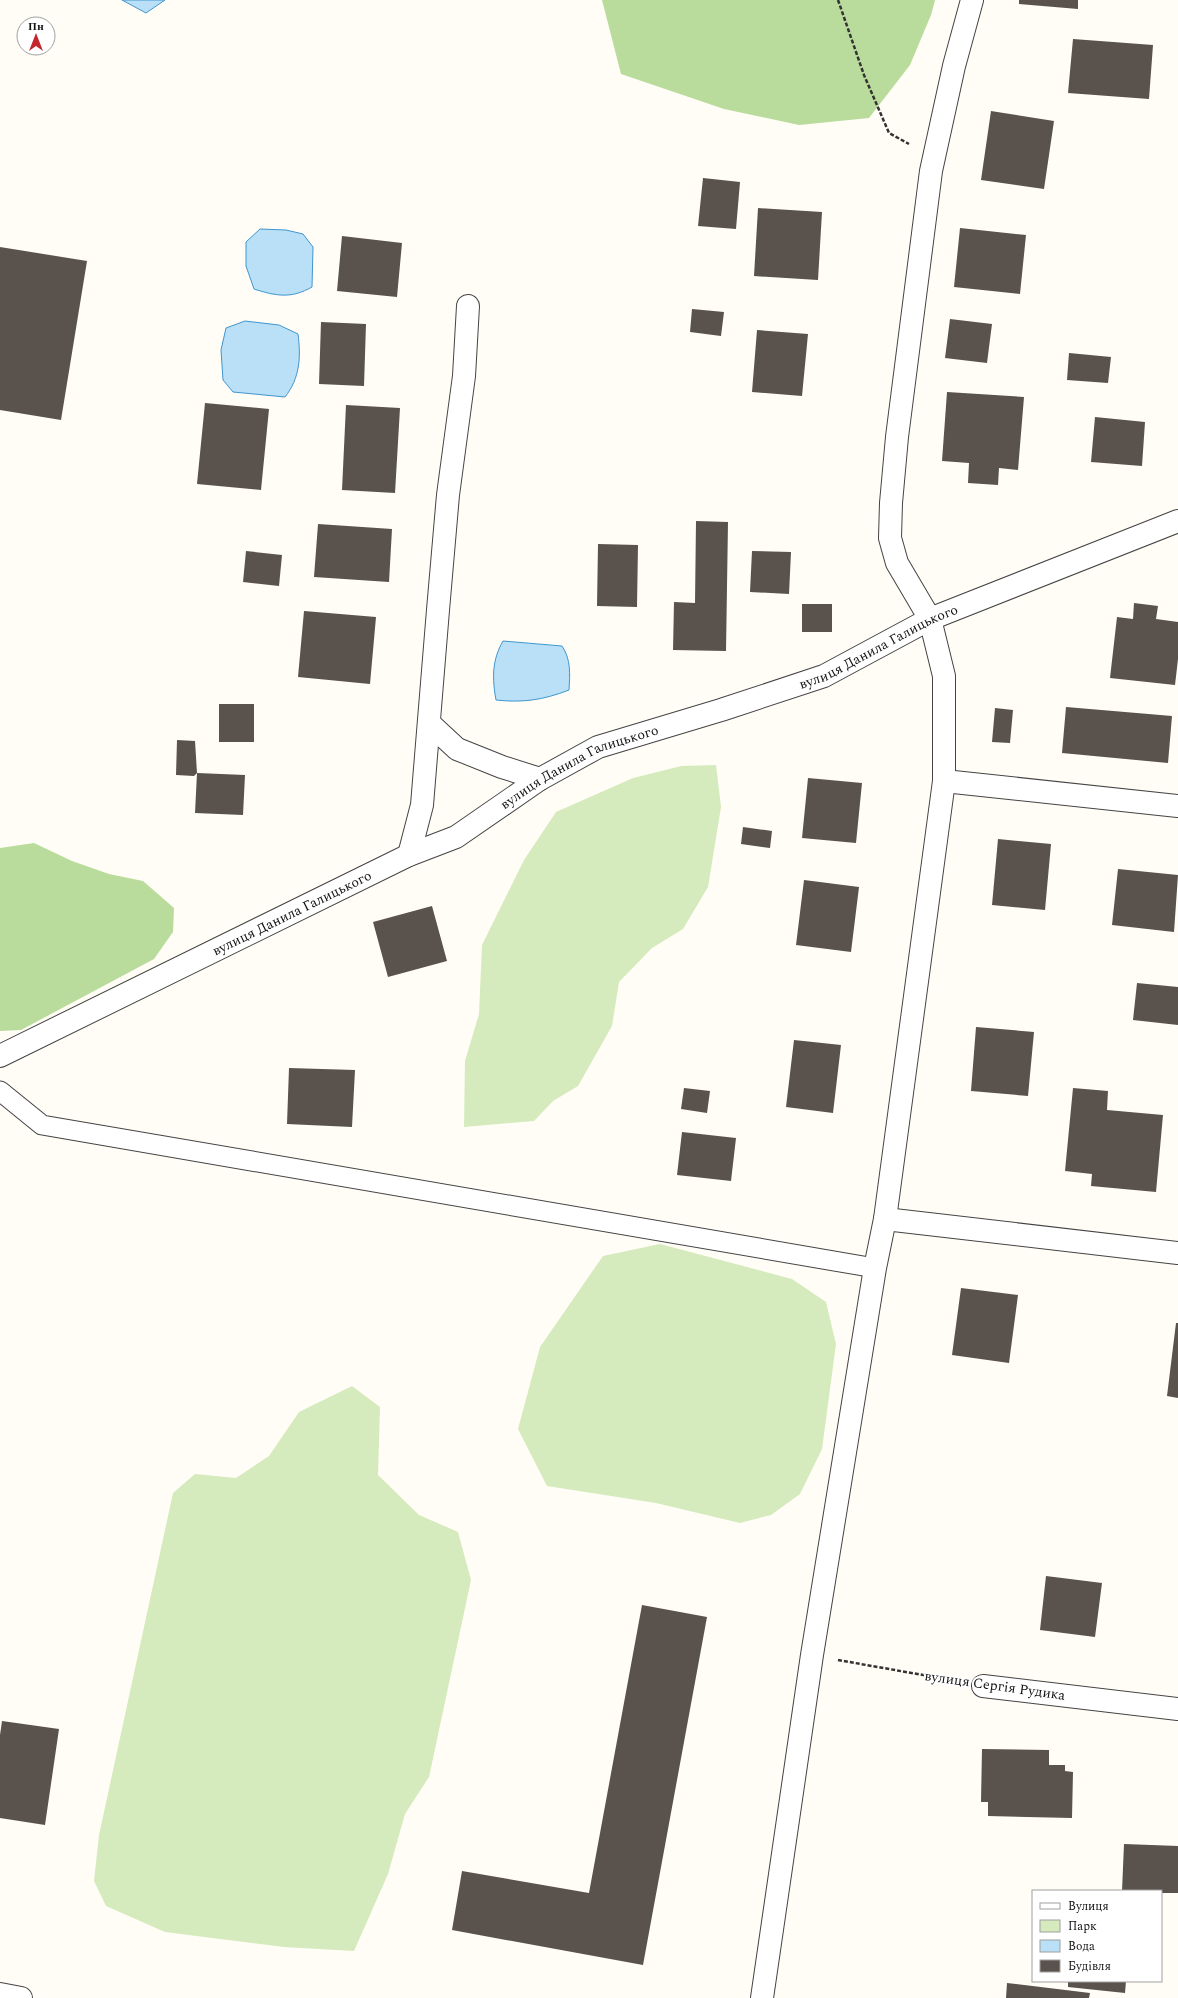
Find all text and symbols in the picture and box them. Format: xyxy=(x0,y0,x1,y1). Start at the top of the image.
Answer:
north arrow xyxy=(16,16,56,56)
text: Пн xyxy=(28,18,44,35)
street label: вулиця Данила Галицького xyxy=(796,599,961,695)
street label: вулиця Данила Галицького xyxy=(496,719,661,815)
street label: вулиця Данила Галицького xyxy=(209,865,375,961)
street label: вулиця Сергія Рудика xyxy=(923,1665,1067,1706)
legend xyxy=(1032,1890,1162,1982)
text: Вулиця xyxy=(1068,1897,1109,1916)
text: Парк xyxy=(1068,1917,1097,1936)
text: Вода xyxy=(1068,1937,1095,1956)
text: Будівля xyxy=(1068,1957,1111,1976)

